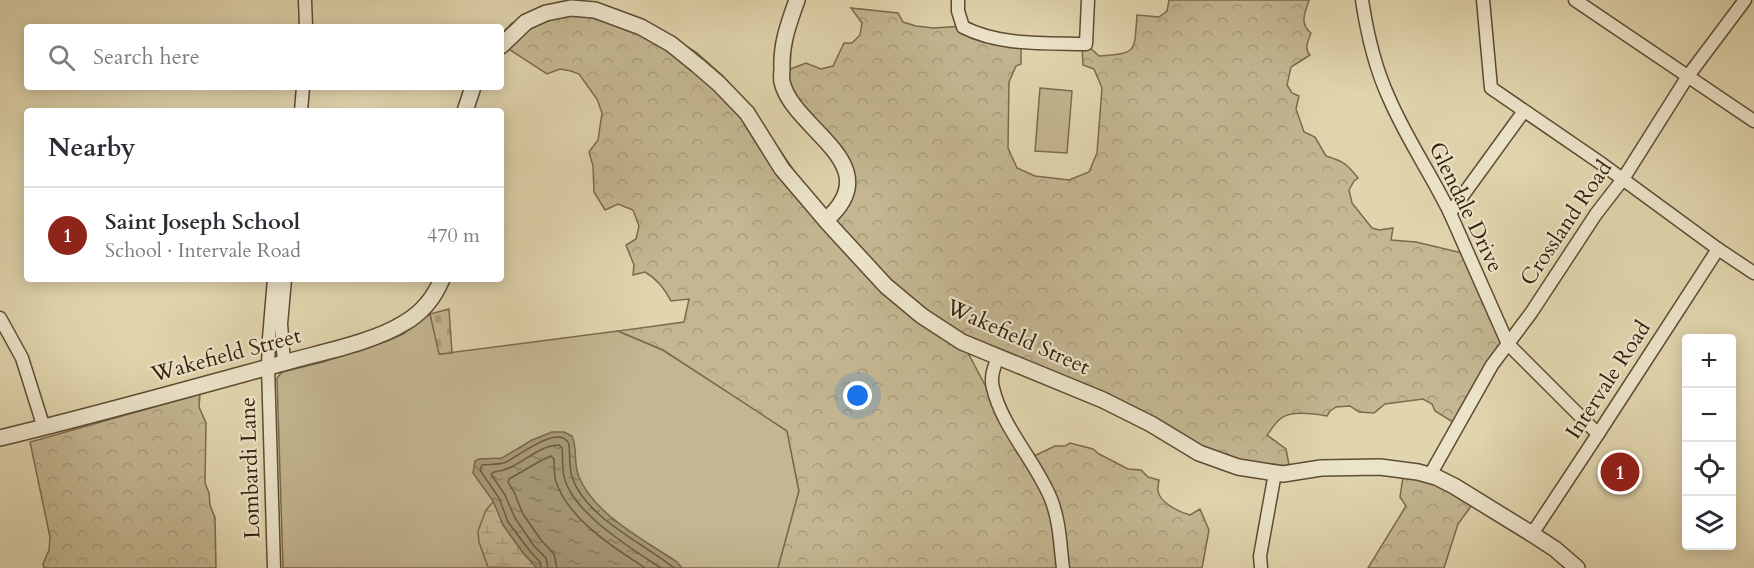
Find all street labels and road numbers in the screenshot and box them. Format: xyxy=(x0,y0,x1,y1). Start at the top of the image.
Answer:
street label: Glendale Drive xyxy=(1422,137,1510,277)
street label: Crossland Road xyxy=(1513,154,1619,292)
street label: Wakefield Street xyxy=(941,292,1095,382)
street label: Intervale Road xyxy=(1559,315,1658,445)
street label: Wakefield Street xyxy=(147,321,304,390)
street label: Lombardi Lane xyxy=(233,396,267,540)

